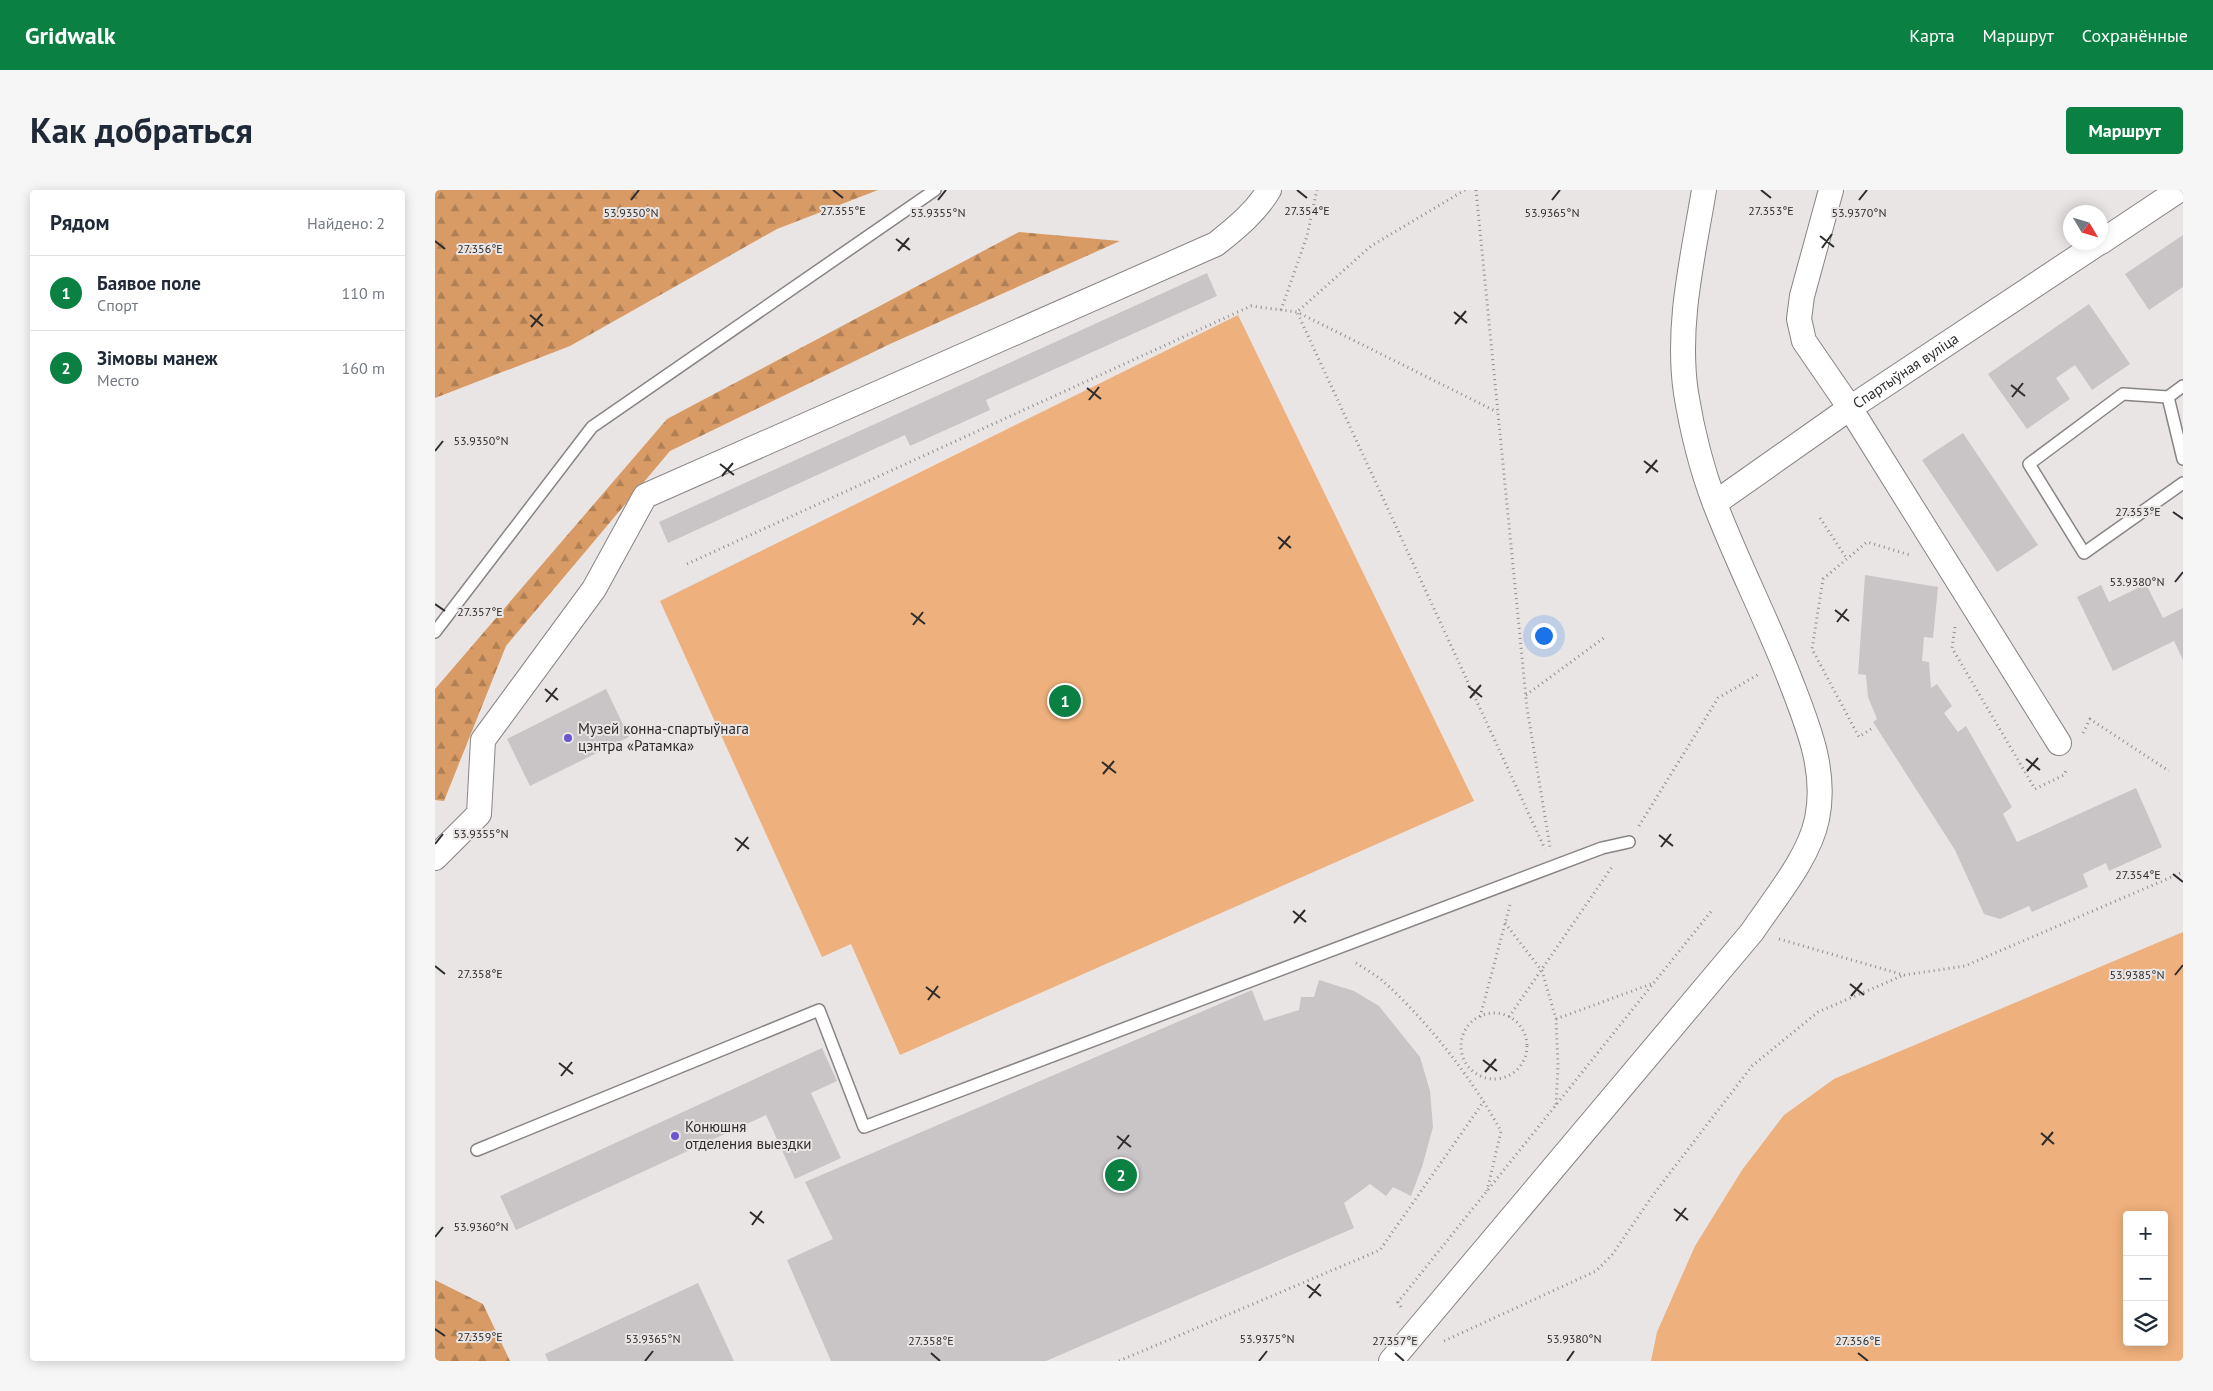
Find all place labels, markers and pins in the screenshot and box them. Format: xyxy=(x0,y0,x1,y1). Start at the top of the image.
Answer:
pin: 1 xyxy=(1049,682,1081,720)
place label: Музей конна-спартыўнага цэнтра «Ратамка» xyxy=(578,719,749,755)
marker: Музей конна-спартыўнага цэнтра «Ратамка» xyxy=(562,732,574,744)
place label: Конюшня отделения выездки xyxy=(685,1117,812,1153)
marker: Конюшня отделения выездки xyxy=(669,1130,681,1142)
pin: 2 xyxy=(1105,1156,1137,1194)

